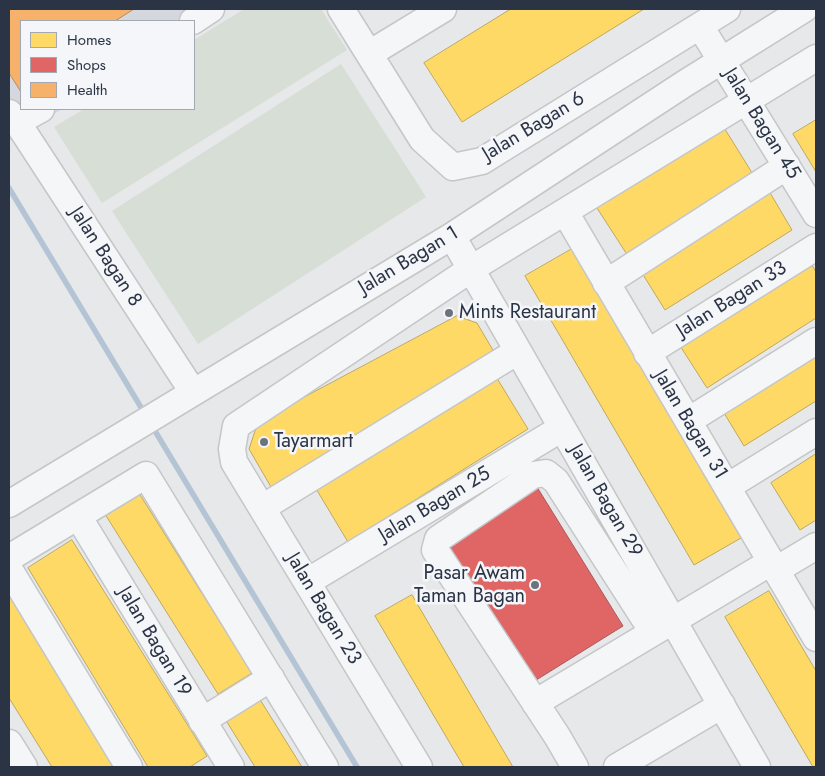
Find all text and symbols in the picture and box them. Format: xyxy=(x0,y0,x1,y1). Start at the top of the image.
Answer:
legend xyxy=(20,20,195,110)
text: Homes xyxy=(67,29,111,51)
text: Shops xyxy=(67,54,106,76)
street label: Jalan Bagan 45 xyxy=(717,64,805,184)
text: Health xyxy=(67,79,108,101)
street label: Jalan Bagan 6 xyxy=(479,87,589,167)
street label: Jalan Bagan 8 xyxy=(64,203,146,311)
street label: Jalan Bagan 1 xyxy=(355,222,463,300)
street label: Jalan Bagan 33 xyxy=(673,257,791,343)
place label: Mints Restaurant xyxy=(459,301,596,325)
marker: Mints Restaurant xyxy=(443,307,455,319)
street label: Jalan Bagan 31 xyxy=(648,366,732,484)
place label: Tayarmart xyxy=(274,430,353,454)
marker: Tayarmart xyxy=(258,436,270,448)
street label: Jalan Bagan 29 xyxy=(563,440,647,562)
street label: Jalan Bagan 25 xyxy=(375,462,495,548)
street label: Jalan Bagan 23 xyxy=(280,549,366,669)
place label: Pasar Awam Taman Bagan xyxy=(414,562,525,609)
marker: Pasar Awam Taman Bagan xyxy=(529,579,541,591)
street label: Jalan Bagan 19 xyxy=(112,583,196,701)

